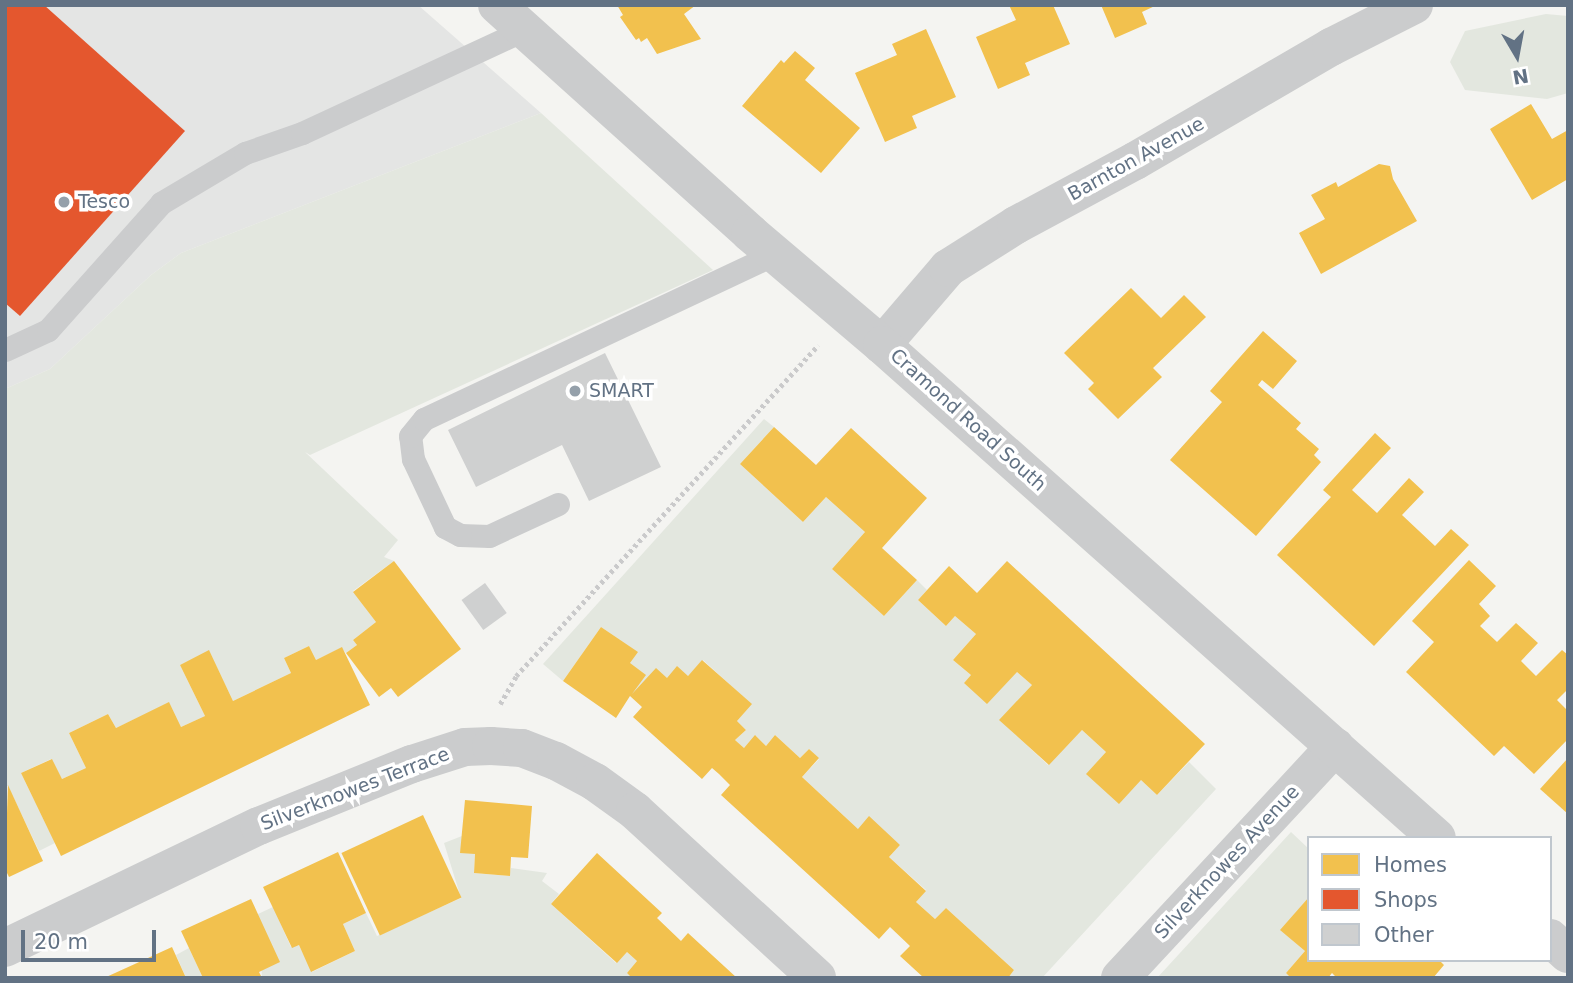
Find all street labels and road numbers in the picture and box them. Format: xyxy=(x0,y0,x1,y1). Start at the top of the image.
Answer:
street label: Barnton Avenue xyxy=(1064,112,1208,206)
street label: Cramond Road South xyxy=(885,344,1051,496)
street label: Silverknowes Terrace xyxy=(257,742,453,836)
street label: Silverknowes Avenue xyxy=(1150,780,1304,944)

